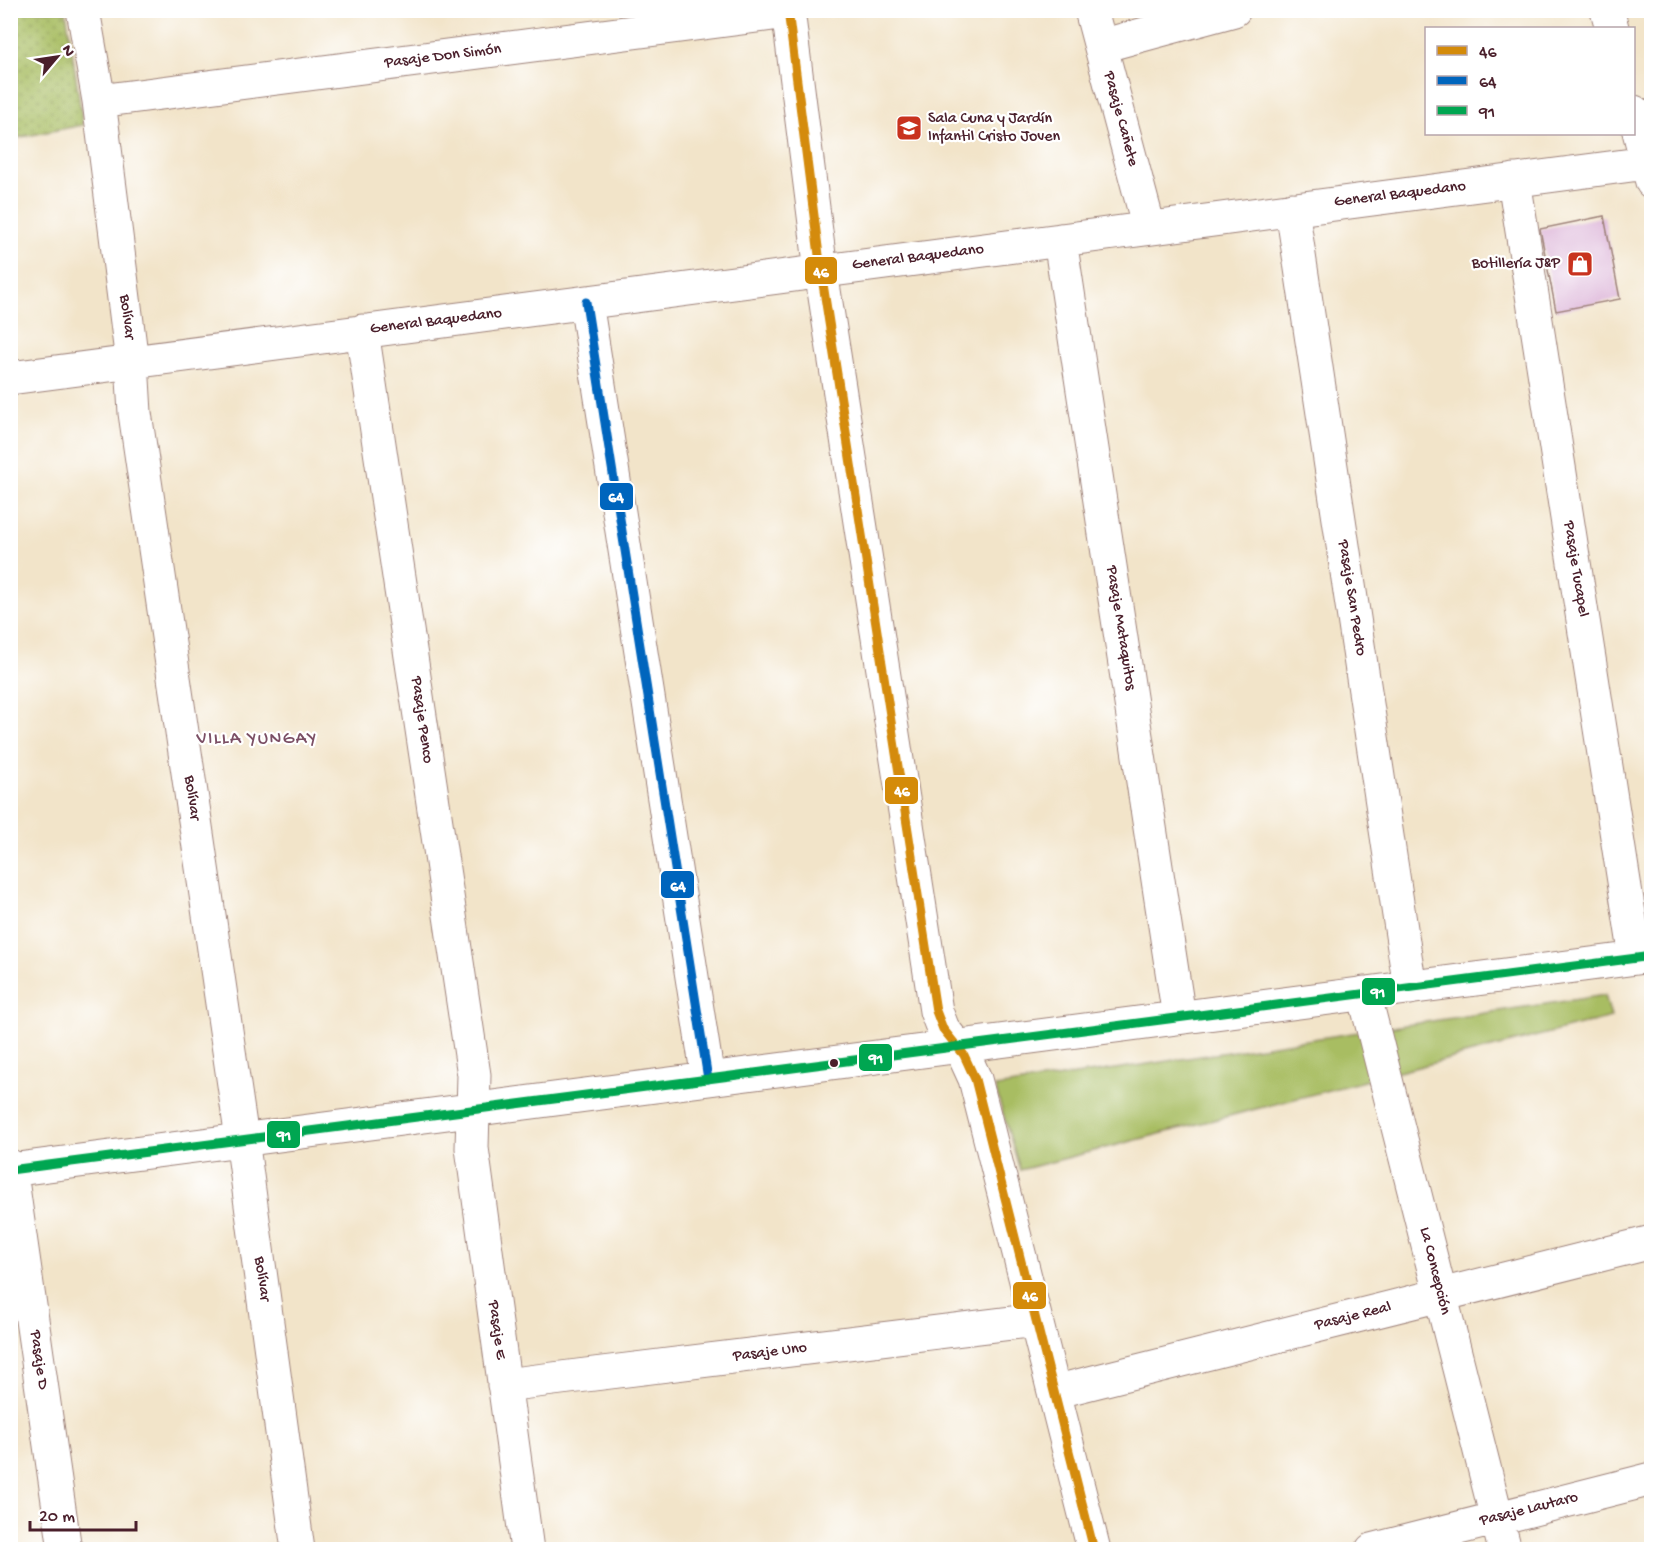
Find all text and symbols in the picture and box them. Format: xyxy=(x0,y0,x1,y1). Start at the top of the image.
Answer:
north arrow xyxy=(27,27,87,87)
legend xyxy=(1425,27,1635,135)
street label: Pasaje Don Simón xyxy=(383,40,503,74)
text: N xyxy=(56,42,78,61)
text: 46 xyxy=(1479,43,1498,64)
street label: Pasaje Cañete xyxy=(1098,69,1142,169)
text: 64 xyxy=(1479,73,1497,94)
text: 91 xyxy=(1478,103,1495,124)
place label: Sala Cuna y Jardín Infantil Cristo Joven xyxy=(928,110,1061,147)
school or university icon: Sala Cuna y Jardín Infantil Cristo Joven xyxy=(894,113,924,143)
street label: General Baquedano xyxy=(1333,177,1467,213)
street label: General Baquedano xyxy=(851,240,985,276)
shop icon: Botillería J&P xyxy=(1565,249,1595,279)
place label: Botillería J&P xyxy=(1471,255,1560,274)
line badge: 46 xyxy=(804,256,838,285)
text: 46 xyxy=(812,265,830,284)
street label: Bolívar xyxy=(114,292,138,342)
street label: General Baquedano xyxy=(369,304,503,340)
line badge: 64 xyxy=(599,482,634,511)
text: 64 xyxy=(608,490,624,509)
street label: Pasaje Tucapel xyxy=(1558,519,1592,618)
street label: Pasaje San Pedro xyxy=(1332,538,1370,657)
street label: Pasaje Mataquitos xyxy=(1101,563,1139,693)
street label: Pasaje Penco xyxy=(405,674,437,765)
district label: VILLA YUNGAY xyxy=(195,729,318,750)
street label: Bolívar xyxy=(178,773,204,823)
line badge: 46 xyxy=(884,776,919,805)
text: 46 xyxy=(893,784,911,803)
line badge: 64 xyxy=(660,870,695,899)
text: 64 xyxy=(670,879,686,898)
line badge: 91 xyxy=(1361,977,1396,1006)
text: 91 xyxy=(1370,985,1385,1004)
line badge: 91 xyxy=(858,1043,893,1072)
text: 91 xyxy=(868,1051,883,1070)
unlabelled marker xyxy=(828,1057,840,1069)
line badge: 91 xyxy=(266,1120,301,1149)
text: 91 xyxy=(276,1128,291,1147)
street label: La Concepción xyxy=(1414,1225,1454,1317)
street label: Bolívar xyxy=(248,1254,274,1304)
line badge: 46 xyxy=(1012,1281,1047,1310)
text: 46 xyxy=(1021,1289,1039,1308)
street label: Pasaje E xyxy=(482,1298,510,1362)
street label: Pasaje Real xyxy=(1312,1298,1393,1336)
street label: Pasaje D xyxy=(24,1328,52,1391)
street label: Pasaje Uno xyxy=(731,1339,808,1367)
street label: Pasaje Lautaro xyxy=(1477,1489,1580,1532)
scale bar xyxy=(30,1494,136,1532)
text: 20 m xyxy=(39,1507,75,1528)

